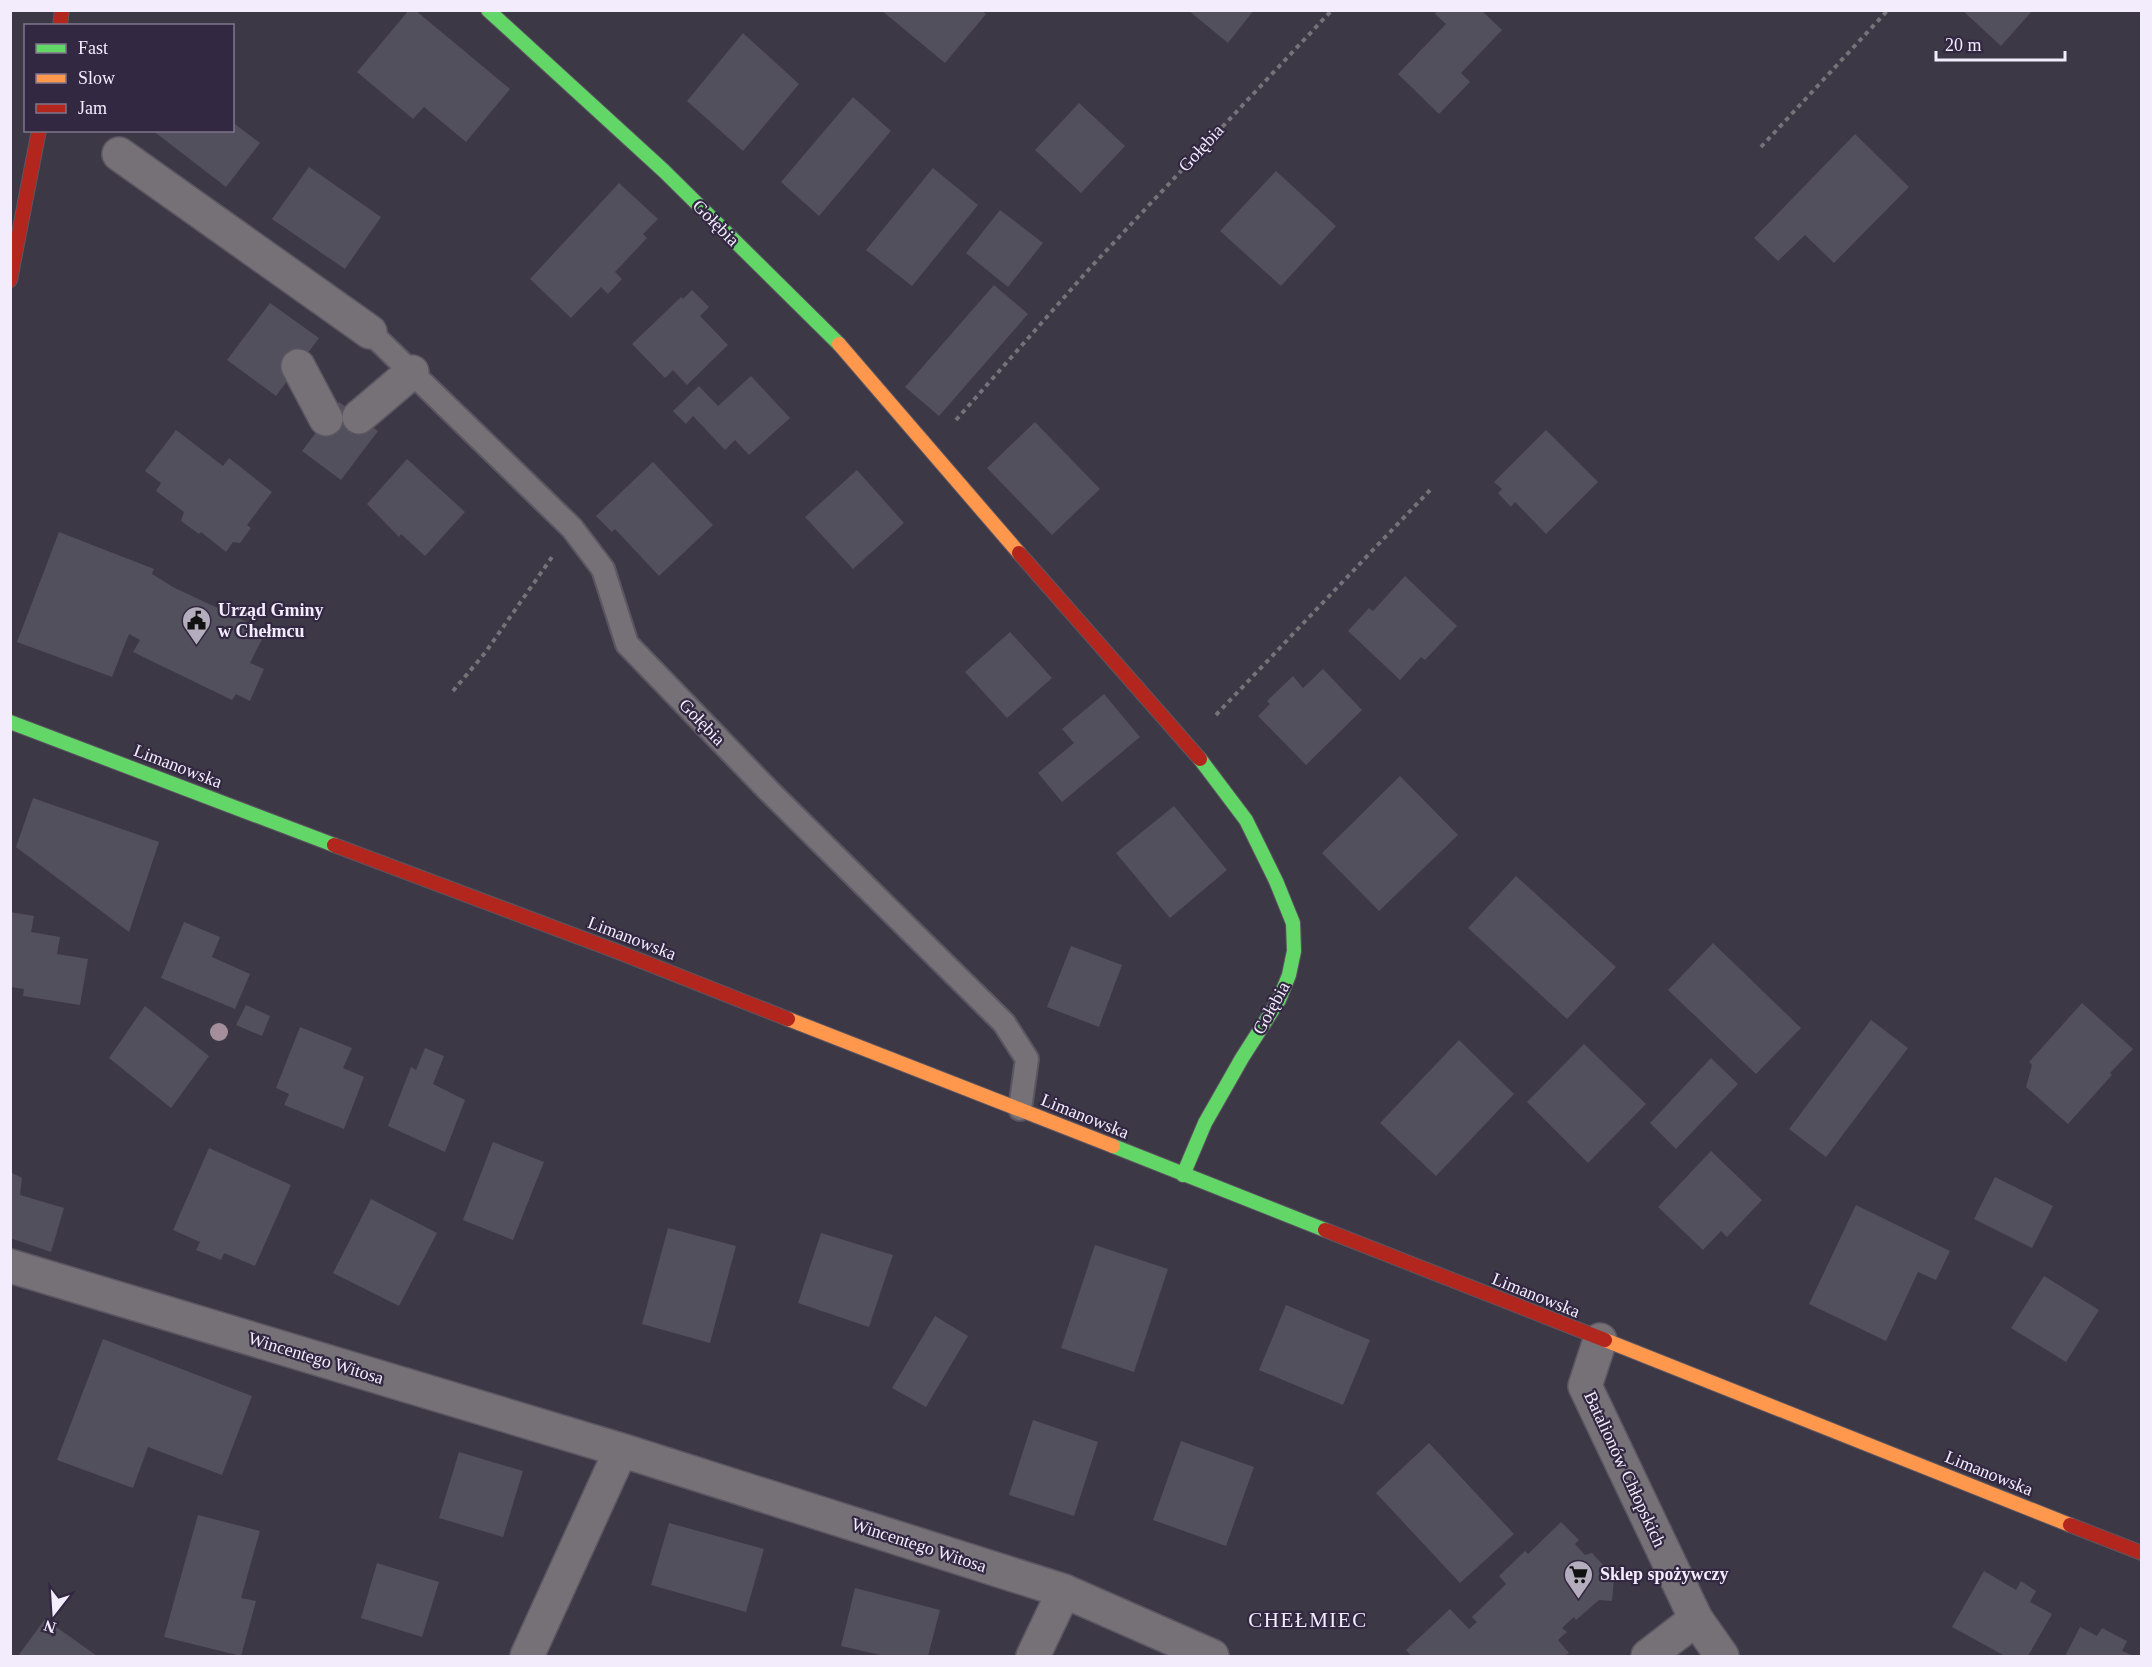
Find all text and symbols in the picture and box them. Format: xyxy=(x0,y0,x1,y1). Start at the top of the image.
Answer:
legend xyxy=(24,24,234,132)
scale bar xyxy=(1936,24,2065,62)
text: 20 m xyxy=(1945,35,1982,55)
text: Fast xyxy=(78,38,108,58)
text: Slow xyxy=(78,68,115,88)
text: Jam xyxy=(78,98,107,118)
street label: Gołębia xyxy=(1174,120,1228,176)
street label: Gołębia xyxy=(689,196,743,250)
place label: Urząd Gminy w Chełmcu xyxy=(218,600,324,641)
public building icon: Urząd Gminy w Chełmcu xyxy=(181,604,213,646)
street label: Gołębia xyxy=(675,695,729,749)
street label: Limanowska xyxy=(131,740,225,792)
street label: Limanowska xyxy=(585,912,679,964)
street label: Gołębia xyxy=(1248,978,1294,1038)
street label: Limanowska xyxy=(1038,1089,1132,1143)
street label: Limanowska xyxy=(1489,1268,1583,1322)
street label: Wincentego Witosa xyxy=(246,1328,386,1388)
street label: Batalionów Chłopskich xyxy=(1580,1388,1670,1550)
street label: Limanowska xyxy=(1942,1446,2036,1500)
street label: Wincentego Witosa xyxy=(849,1514,989,1576)
supermarket icon: Sklep spożywczy xyxy=(1563,1558,1595,1600)
place label: Sklep spożywczy xyxy=(1600,1564,1729,1584)
north arrow xyxy=(24,1583,84,1643)
district label: CHEŁMIEC xyxy=(1248,1608,1368,1632)
text: N xyxy=(41,1617,58,1637)

